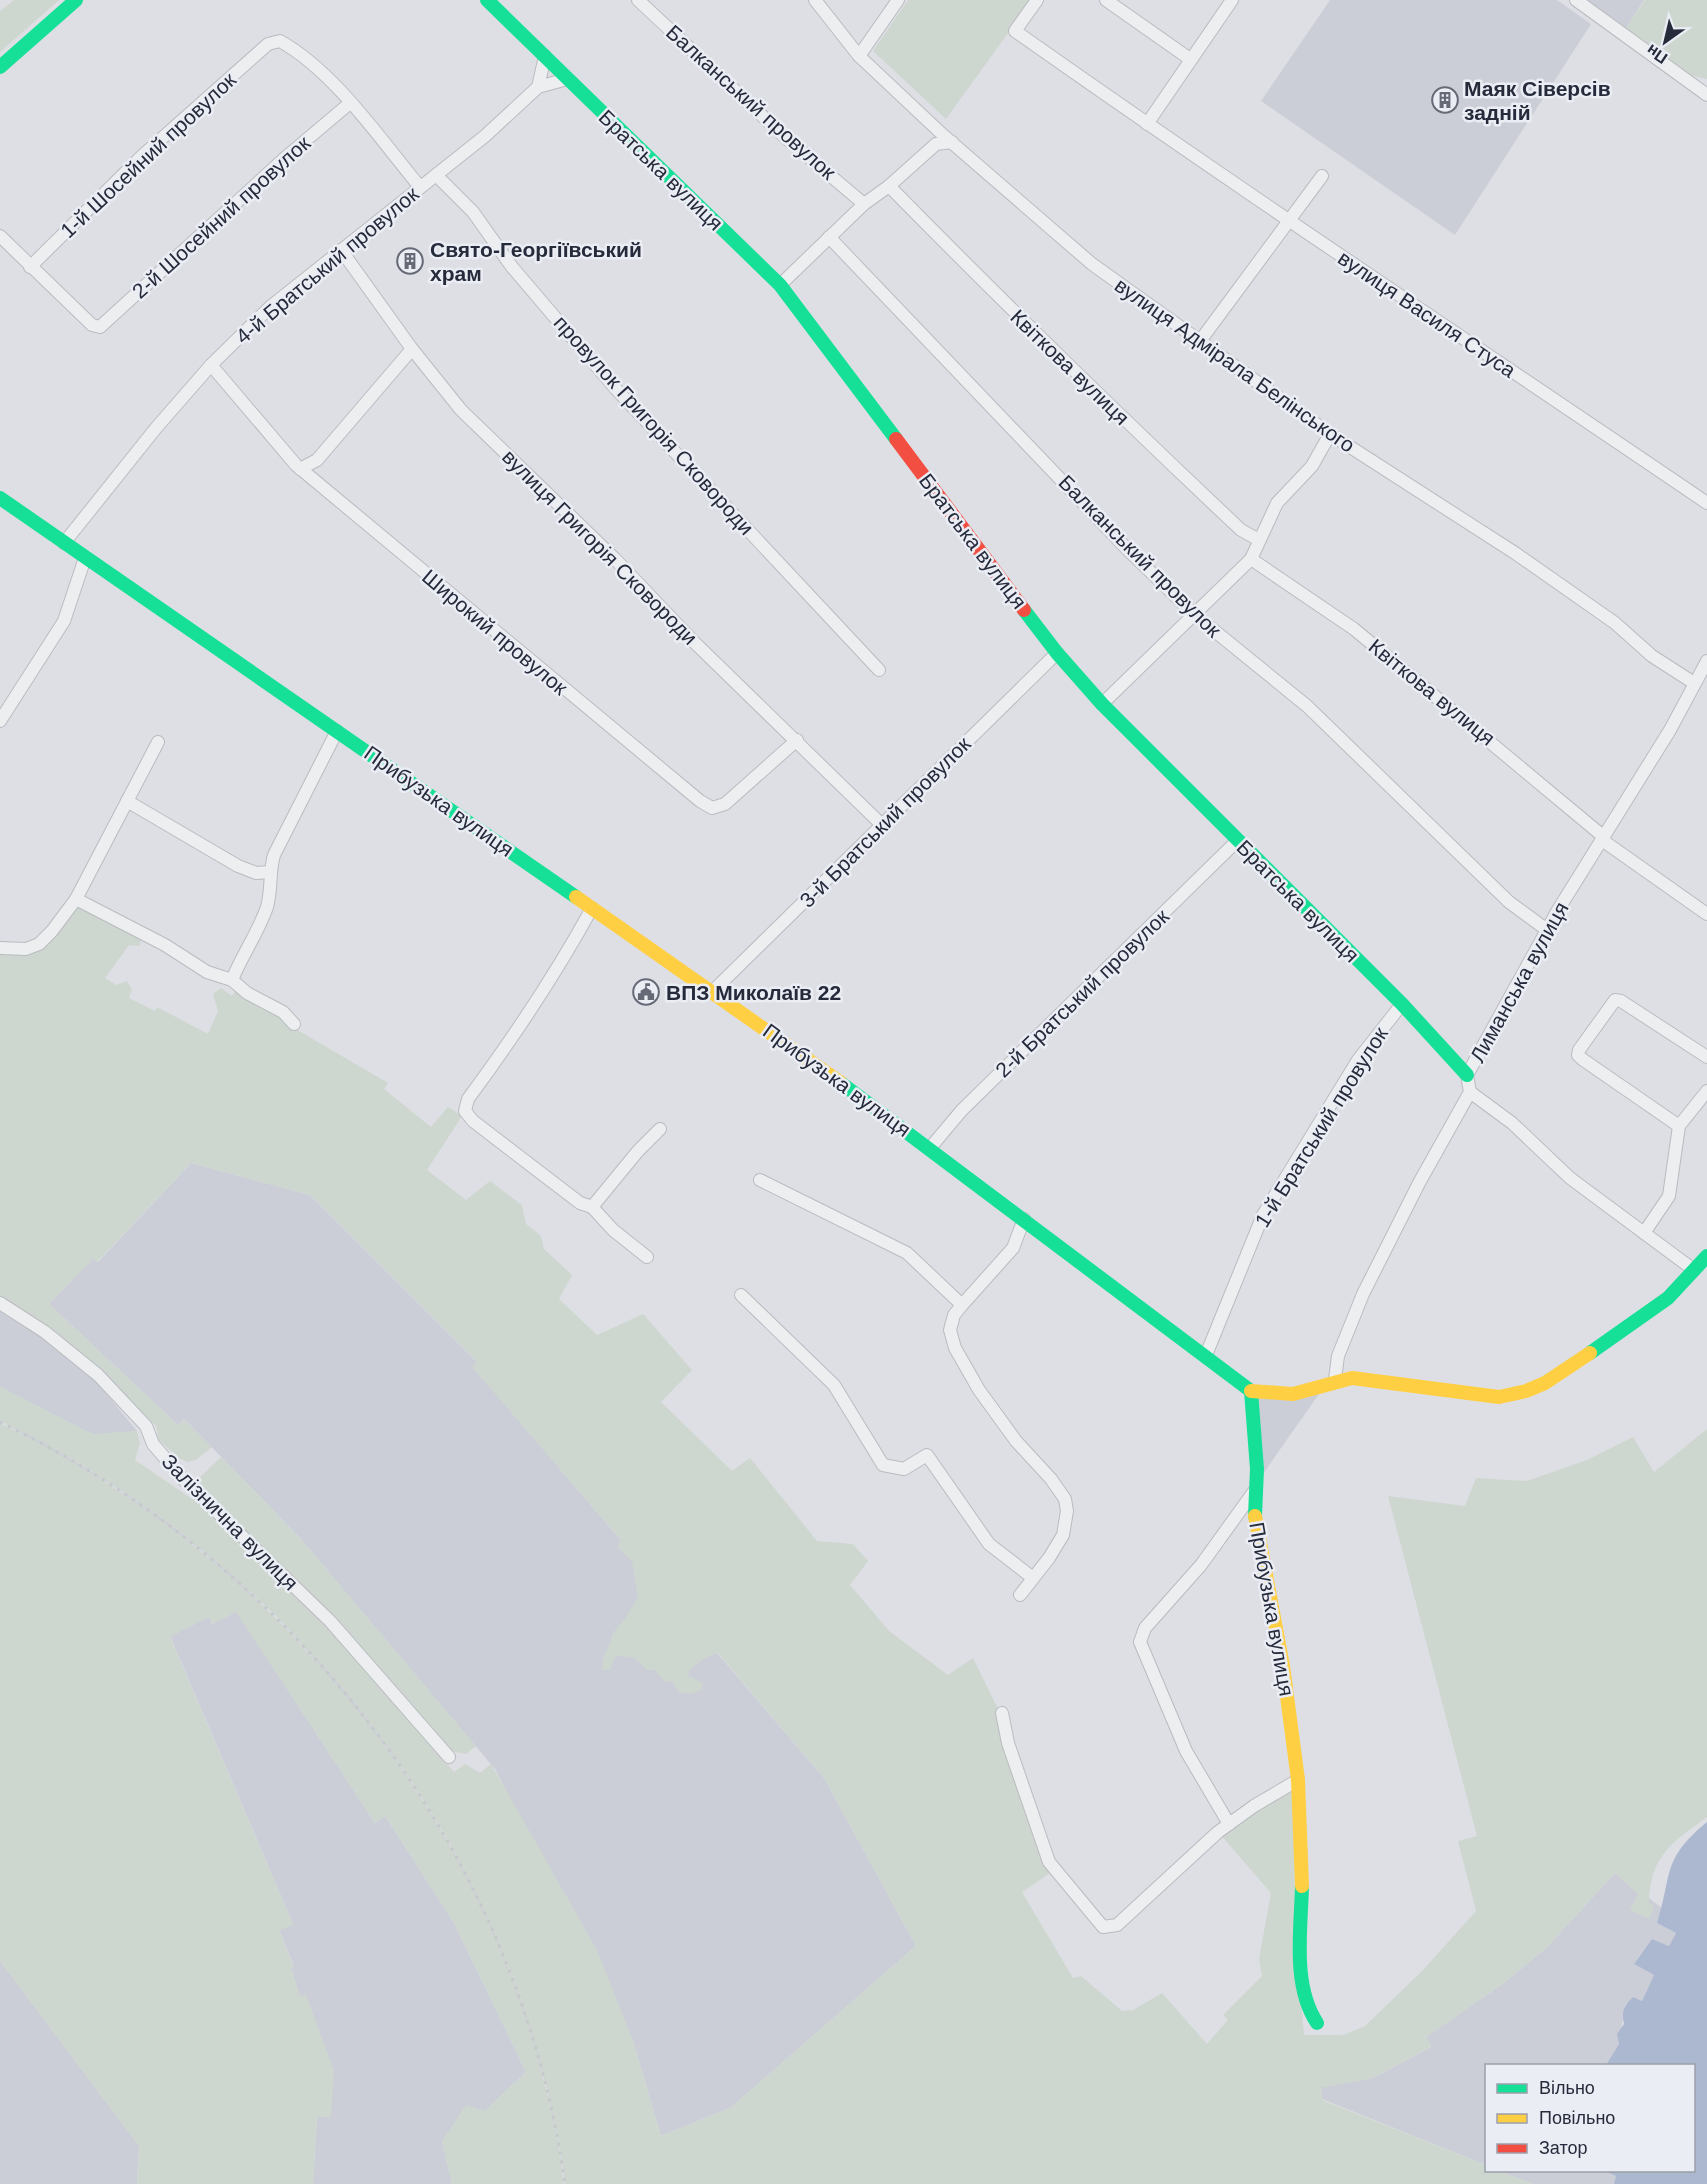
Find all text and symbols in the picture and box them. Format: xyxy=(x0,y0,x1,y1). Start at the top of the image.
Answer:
north arrow xyxy=(1635,12,1695,72)
street label: Балканський провулок xyxy=(662,20,841,184)
text: Пн xyxy=(1643,41,1670,67)
street label: 1-й Шосейний провулок xyxy=(56,67,241,242)
place label: Маяк Сіверсів задній xyxy=(1464,77,1611,124)
building icon: Маяк Сіверсів задній xyxy=(1430,85,1460,115)
street label: Братська вулиця xyxy=(594,105,728,235)
street label: 2-й Шосейний провулок xyxy=(128,131,315,303)
street label: 4-й Братський провулок xyxy=(231,181,424,348)
place label: Свято-Георгіївський храм xyxy=(430,238,642,285)
building icon: Свято-Георгіївський храм xyxy=(395,246,425,276)
street label: вулиця Василя Стуса xyxy=(1334,246,1520,382)
street label: вулиця Адмірала Белінського xyxy=(1111,273,1359,457)
street label: Квіткова вулиця xyxy=(1006,305,1134,429)
street label: провулок Григорія Сковороди xyxy=(550,311,758,539)
street label: вулиця Григорія Сковороди xyxy=(498,445,702,649)
street label: Братська вулиця xyxy=(915,469,1031,613)
street label: Балканський провулок xyxy=(1054,470,1226,642)
street label: Широкий провулок xyxy=(418,565,573,700)
street label: Квіткова вулиця xyxy=(1364,634,1500,750)
street label: 3-й Братський провулок xyxy=(795,732,975,912)
street label: Прибузька вулиця xyxy=(360,741,518,861)
street label: Братська вулиця xyxy=(1232,835,1364,967)
street label: Лиманська вулиця xyxy=(1465,898,1573,1066)
street label: 2-й Братський провулок xyxy=(991,904,1174,1082)
public building icon: ВПЗ Миколаїв 22 xyxy=(631,977,661,1007)
place label: ВПЗ Миколаїв 22 xyxy=(666,981,841,1004)
street label: Прибузька вулиця xyxy=(759,1019,915,1141)
street label: 1-й Братський провулок xyxy=(1250,1022,1392,1231)
street label: Залізнична вулиця xyxy=(157,1449,303,1595)
street label: Прибузька вулиця xyxy=(1245,1520,1299,1698)
legend xyxy=(1485,2064,1695,2172)
text: Вільно xyxy=(1539,2078,1595,2098)
text: Повільно xyxy=(1539,2108,1615,2128)
text: Затор xyxy=(1539,2138,1588,2158)

